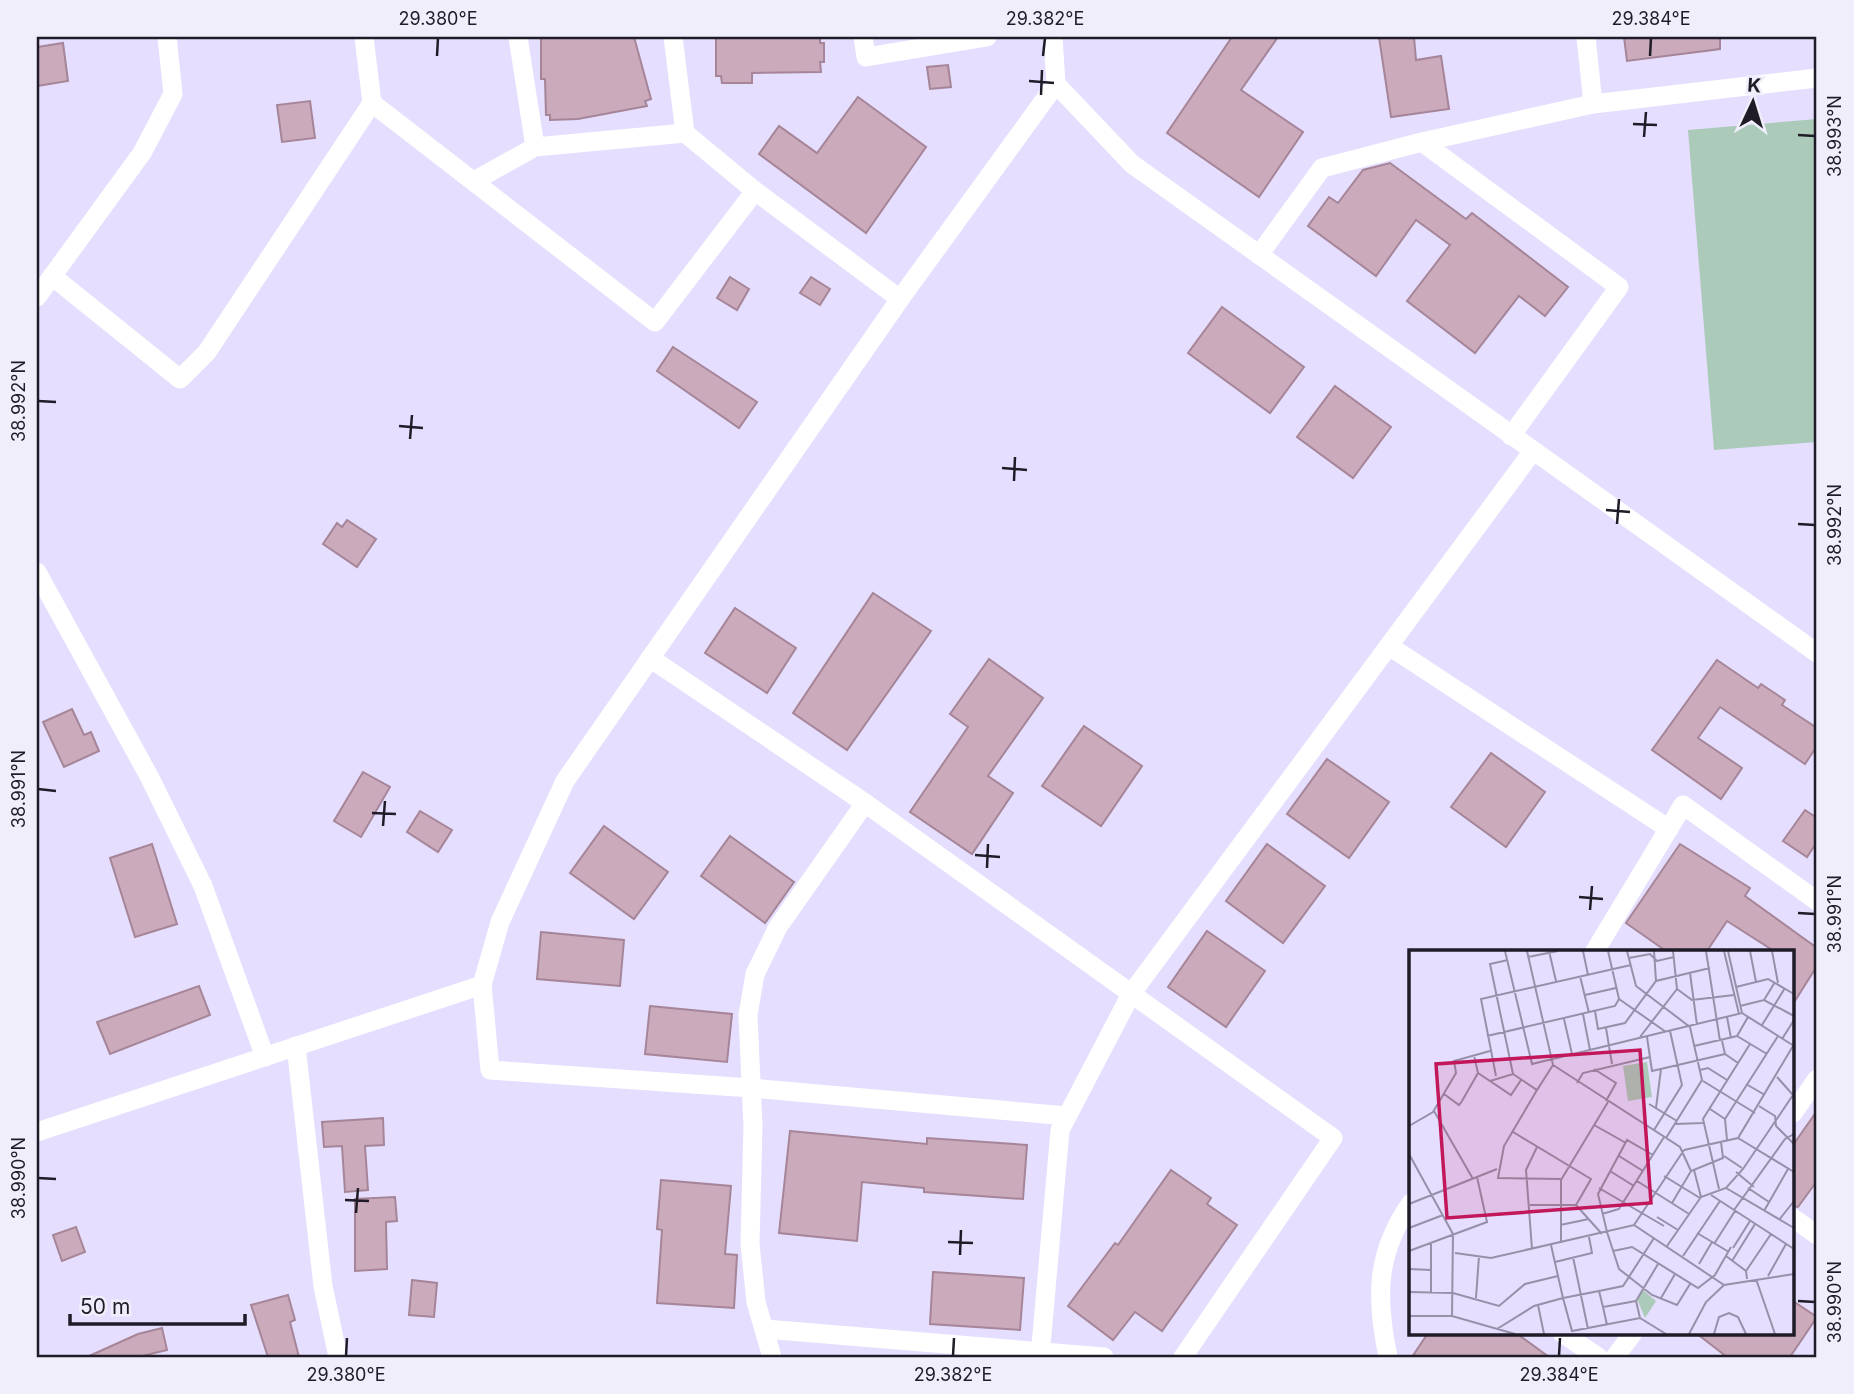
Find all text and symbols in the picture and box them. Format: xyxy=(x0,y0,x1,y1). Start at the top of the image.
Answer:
text: 29.380°E xyxy=(398,8,478,29)
text: 29.382°E xyxy=(1006,8,1084,29)
text: 29.384°E xyxy=(1612,8,1690,29)
north arrow xyxy=(1717,66,1787,136)
text: K xyxy=(1747,74,1762,98)
text: 38.993°N xyxy=(1824,95,1845,177)
text: 38.992°N xyxy=(8,360,29,442)
text: 38.992°N xyxy=(1824,484,1845,566)
text: 38.991°N xyxy=(8,750,29,828)
text: 38.991°N xyxy=(1824,875,1845,953)
inset map xyxy=(1409,950,1794,1334)
text: 38.990°N xyxy=(8,1137,29,1219)
text: 38.990°N xyxy=(1824,1261,1845,1343)
scale bar xyxy=(70,1282,245,1326)
text: 50 m xyxy=(80,1294,130,1319)
text: 29.380°E xyxy=(306,1364,386,1385)
text: 29.382°E xyxy=(914,1364,992,1385)
text: 29.384°E xyxy=(1520,1364,1598,1385)

